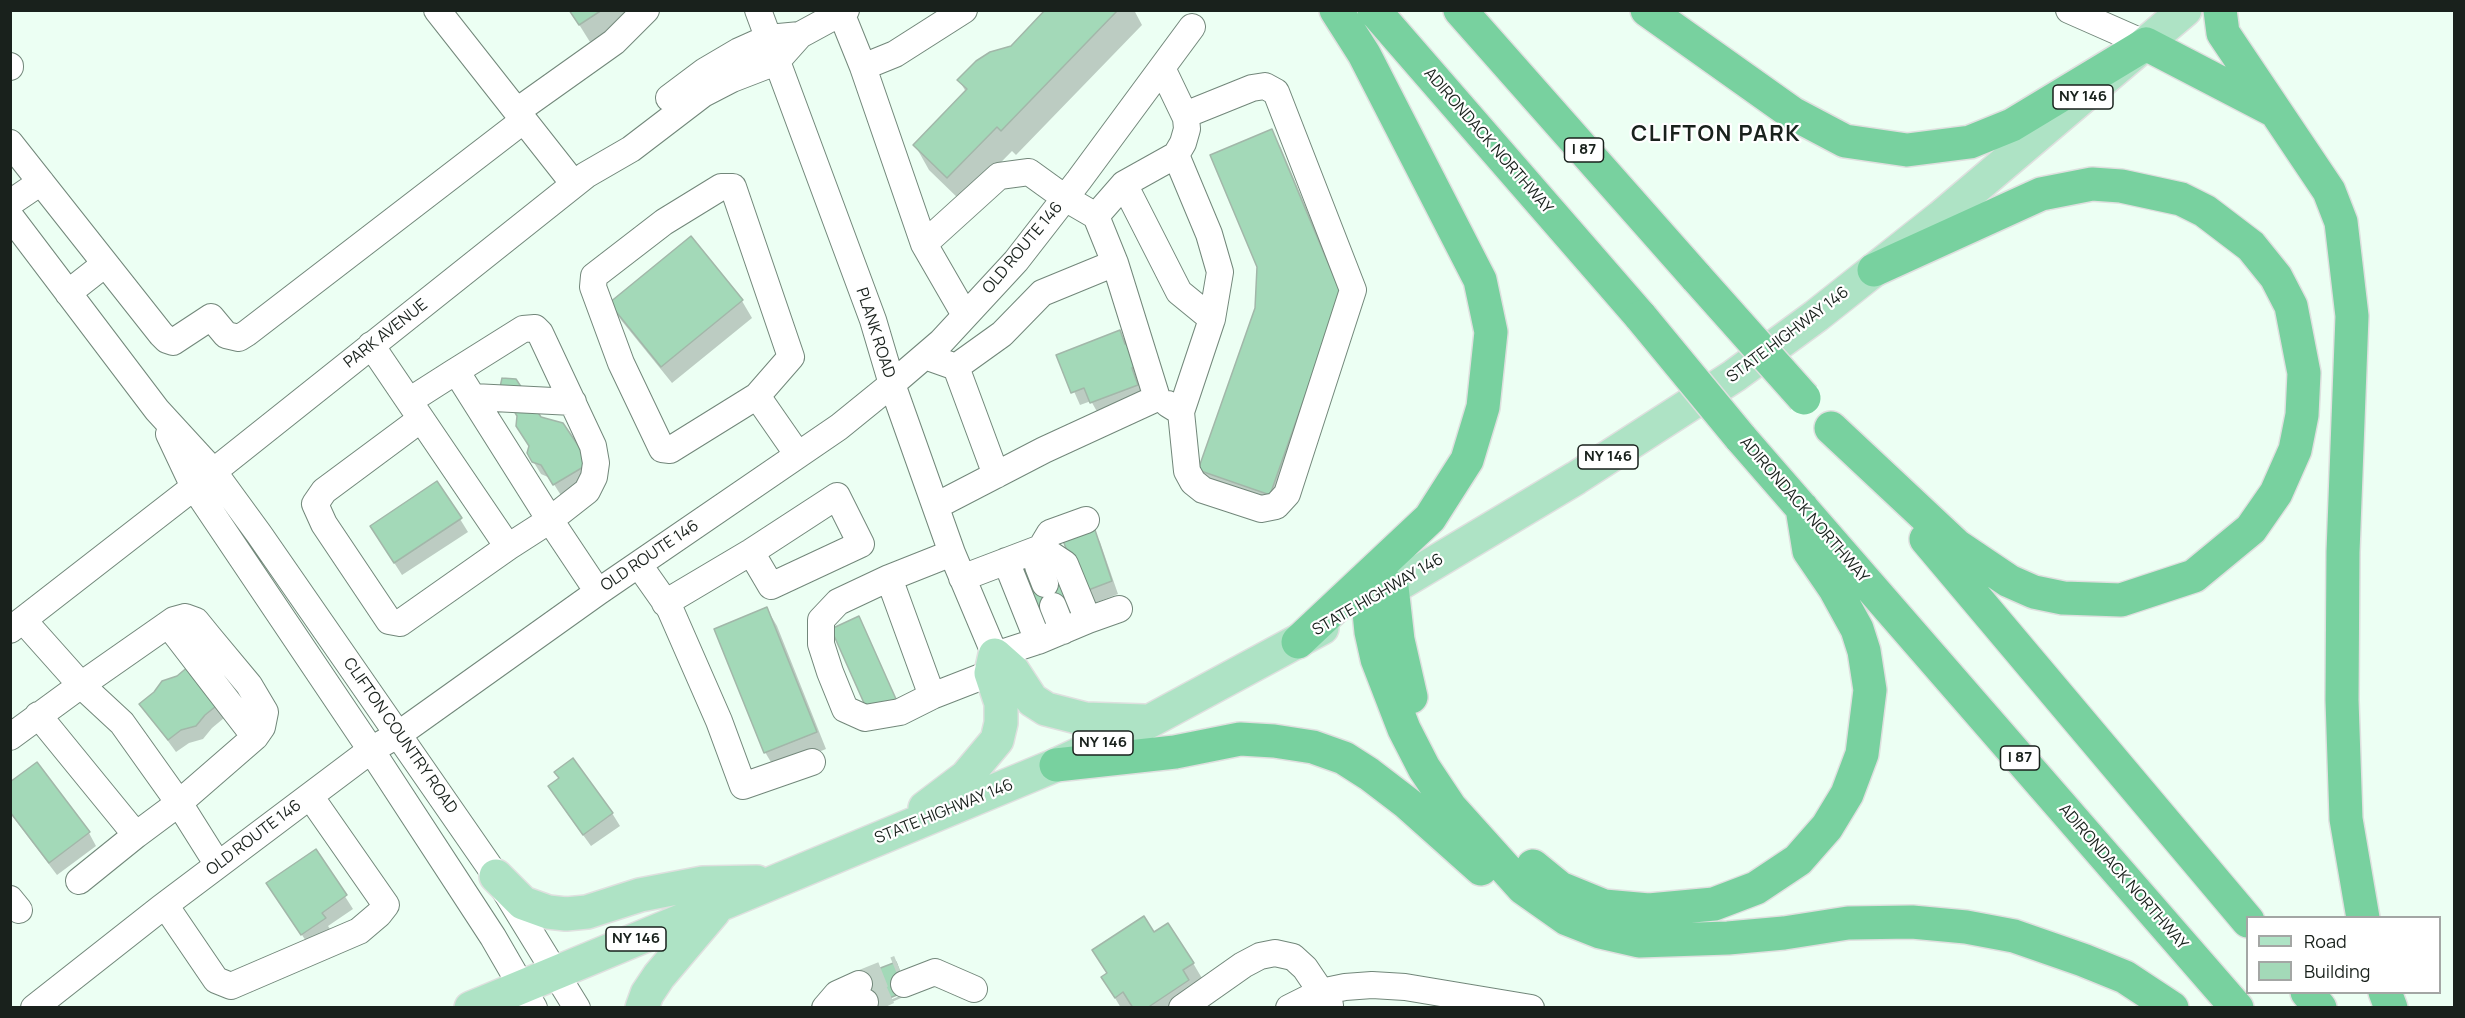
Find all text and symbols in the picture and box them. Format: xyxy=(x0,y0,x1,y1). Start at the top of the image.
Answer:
street label: ADIRONDACK NORTHWAY xyxy=(1420,64,1556,218)
road number: NY 146 xyxy=(2053,85,2113,109)
district label: CLIFTON PARK xyxy=(1631,122,1801,148)
road number: I 87 xyxy=(1564,138,1604,162)
street label: OLD ROUTE 146 xyxy=(979,198,1067,298)
street label: STATE HIGHWAY 146 xyxy=(1723,283,1853,387)
street label: PLANK ROAD xyxy=(851,285,899,381)
street label: PARK AVENUE xyxy=(340,295,432,373)
street label: ADIRONDACK NORTHWAY xyxy=(1736,433,1872,587)
road number: NY 146 xyxy=(1578,445,1638,469)
street label: OLD ROUTE 146 xyxy=(597,516,703,596)
street label: STATE HIGHWAY 146 xyxy=(1309,550,1447,640)
street label: CLIFTON COUNTRY ROAD xyxy=(339,654,461,818)
road number: NY 146 xyxy=(1073,731,1133,755)
road number: I 87 xyxy=(2000,746,2040,770)
street label: STATE HIGHWAY 146 xyxy=(872,775,1016,849)
street label: OLD ROUTE 146 xyxy=(203,796,305,880)
street label: ADIRONDACK NORTHWAY xyxy=(2055,800,2191,954)
legend xyxy=(2246,916,2441,994)
road number: NY 146 xyxy=(606,927,666,951)
text: Road xyxy=(2304,929,2347,953)
text: Building xyxy=(2304,959,2370,983)

